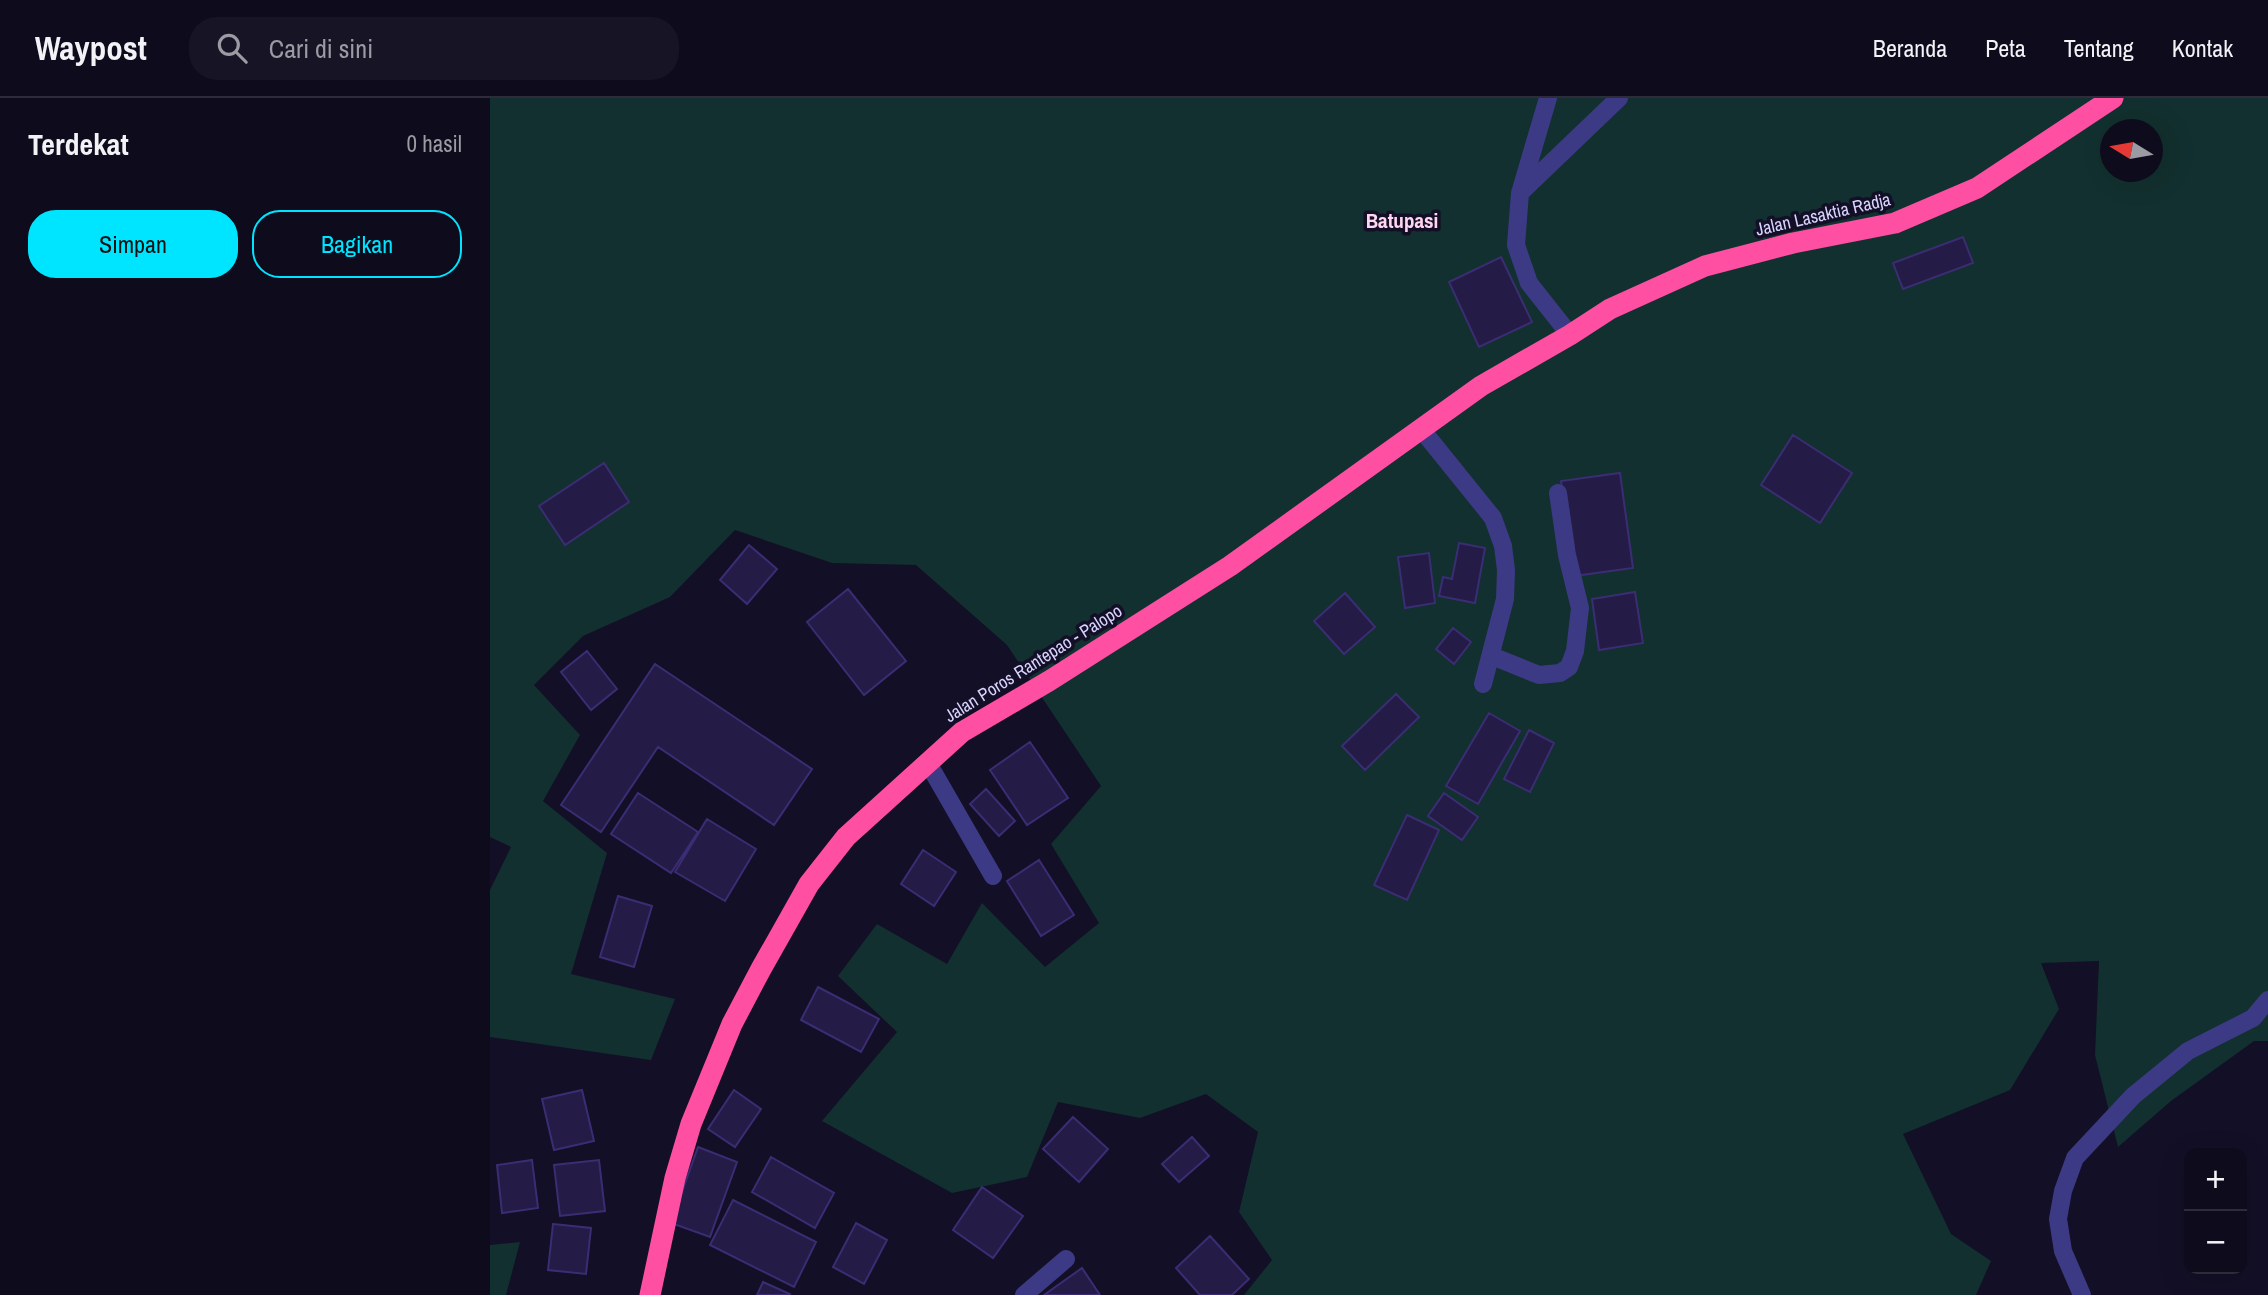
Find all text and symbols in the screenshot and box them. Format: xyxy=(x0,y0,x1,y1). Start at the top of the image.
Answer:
search box xyxy=(189,17,679,80)
text: Waypost xyxy=(35,26,147,70)
icon: search xyxy=(213,29,251,67)
text: Cari di sini xyxy=(269,31,373,66)
text: Beranda xyxy=(1873,32,1947,64)
text: Peta xyxy=(1985,32,2026,64)
text: Tentang xyxy=(2064,32,2134,64)
text: Kontak xyxy=(2172,32,2233,64)
north arrow xyxy=(2100,119,2163,182)
text: Terdekat xyxy=(28,124,129,164)
text: 0 hasil xyxy=(406,128,462,159)
street label: Jalan Lasaktia Radja xyxy=(1753,186,1893,242)
district label: Batupasi xyxy=(1366,206,1438,235)
button: Simpan xyxy=(28,210,238,278)
button: Bagikan xyxy=(252,210,462,278)
street label: Jalan Poros Rantepao - Palopo xyxy=(939,598,1127,728)
map controls xyxy=(2184,1148,2247,1274)
button: + xyxy=(2184,1148,2247,1211)
button: − xyxy=(2184,1211,2247,1274)

